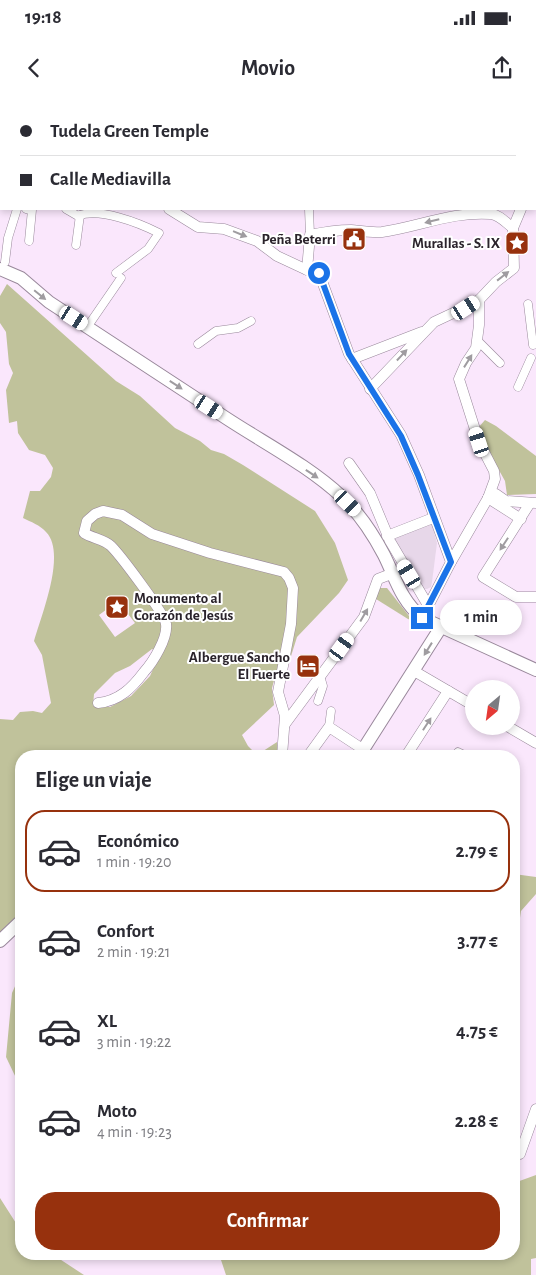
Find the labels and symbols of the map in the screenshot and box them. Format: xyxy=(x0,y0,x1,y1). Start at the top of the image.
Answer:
one-way arrow xyxy=(424,217,439,225)
public building icon: Peña Beterri xyxy=(341,226,367,252)
one-way arrow xyxy=(233,230,248,238)
place icon: Murallas - S. IX xyxy=(504,230,530,256)
place label: Peña Beterri xyxy=(262,232,336,247)
place label: Murallas - S. IX xyxy=(412,236,501,251)
route start xyxy=(308,262,330,284)
one-way arrow xyxy=(496,271,509,282)
one-way arrow xyxy=(34,290,47,300)
car xyxy=(449,294,482,322)
car xyxy=(57,304,90,332)
one-way arrow xyxy=(396,349,408,361)
one-way arrow xyxy=(464,354,473,367)
one-way arrow xyxy=(169,380,182,390)
car xyxy=(192,393,225,421)
car xyxy=(467,425,490,459)
one-way arrow xyxy=(305,469,319,479)
car xyxy=(331,487,364,519)
one-way arrow xyxy=(500,537,509,551)
car xyxy=(394,557,423,591)
place label: Monumento al Corazón de Jesús xyxy=(134,591,234,623)
place icon: Monumento al Corazón de Jesús xyxy=(104,594,130,620)
callout: 1 min xyxy=(440,600,522,636)
one-way arrow xyxy=(360,607,368,622)
route end xyxy=(411,607,433,629)
car xyxy=(327,630,356,664)
one-way arrow xyxy=(423,642,432,655)
place label: Albergue Sancho El Fuerte xyxy=(189,650,290,682)
hotel icon: Albergue Sancho El Fuerte xyxy=(295,653,321,679)
north arrow xyxy=(465,680,520,735)
one-way arrow xyxy=(422,717,432,730)

